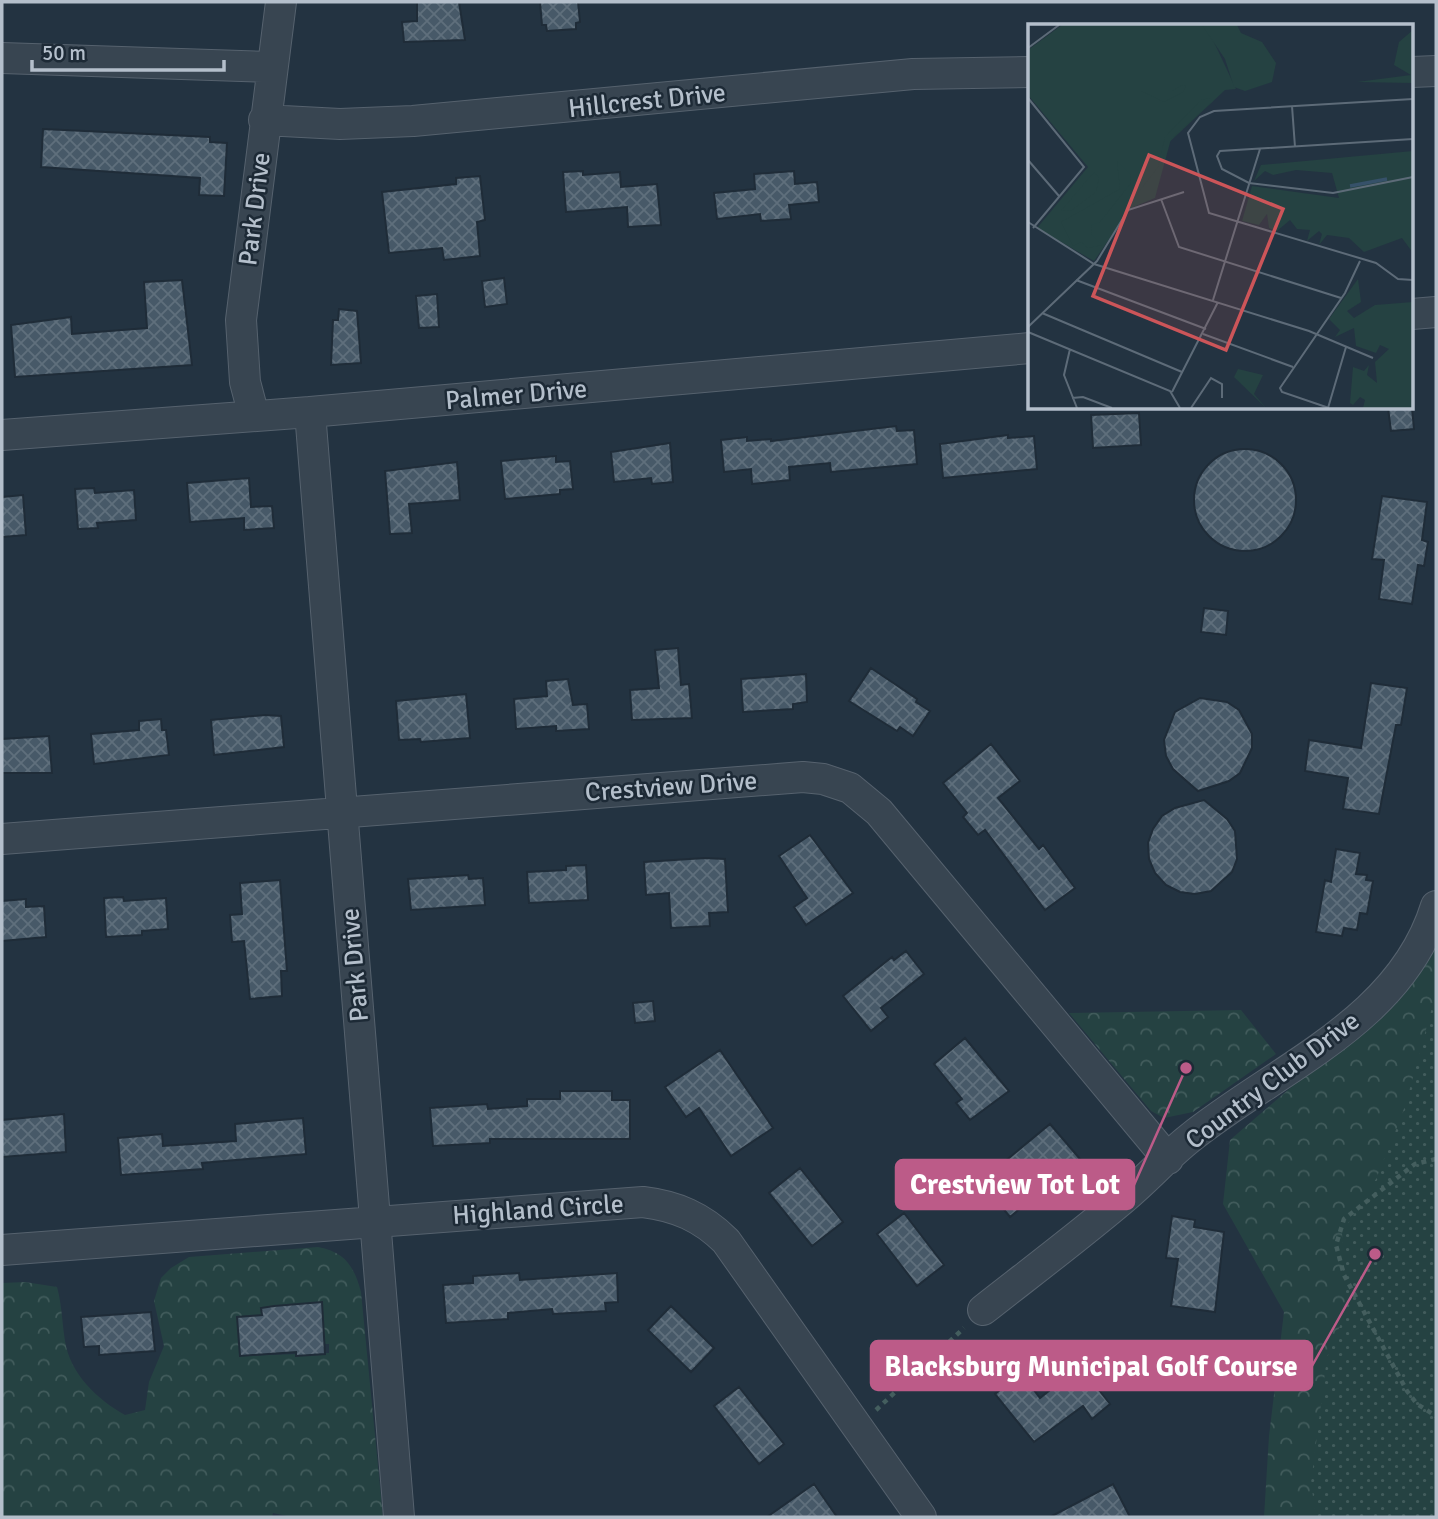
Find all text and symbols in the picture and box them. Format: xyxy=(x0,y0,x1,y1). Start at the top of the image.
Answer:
inset map xyxy=(1028,24,1414,410)
scale bar xyxy=(32,28,224,72)
text: 50 m xyxy=(42,40,86,66)
street label: Hillcrest Drive xyxy=(567,77,727,125)
street label: Park Drive xyxy=(232,151,278,268)
street label: Palmer Drive xyxy=(444,373,588,417)
street label: Crestview Drive xyxy=(584,765,758,809)
street label: Park Drive xyxy=(334,907,376,1023)
street label: Country Club Drive xyxy=(1179,1005,1366,1157)
callout: Crestview Tot Lot xyxy=(896,1160,1134,1209)
text: Crestview Tot Lot xyxy=(910,1168,1121,1202)
street label: Highland Circle xyxy=(451,1188,625,1232)
callout: Blacksburg Municipal Golf Course xyxy=(871,1341,1312,1390)
text: Blacksburg Municipal Golf Course xyxy=(884,1350,1298,1384)

